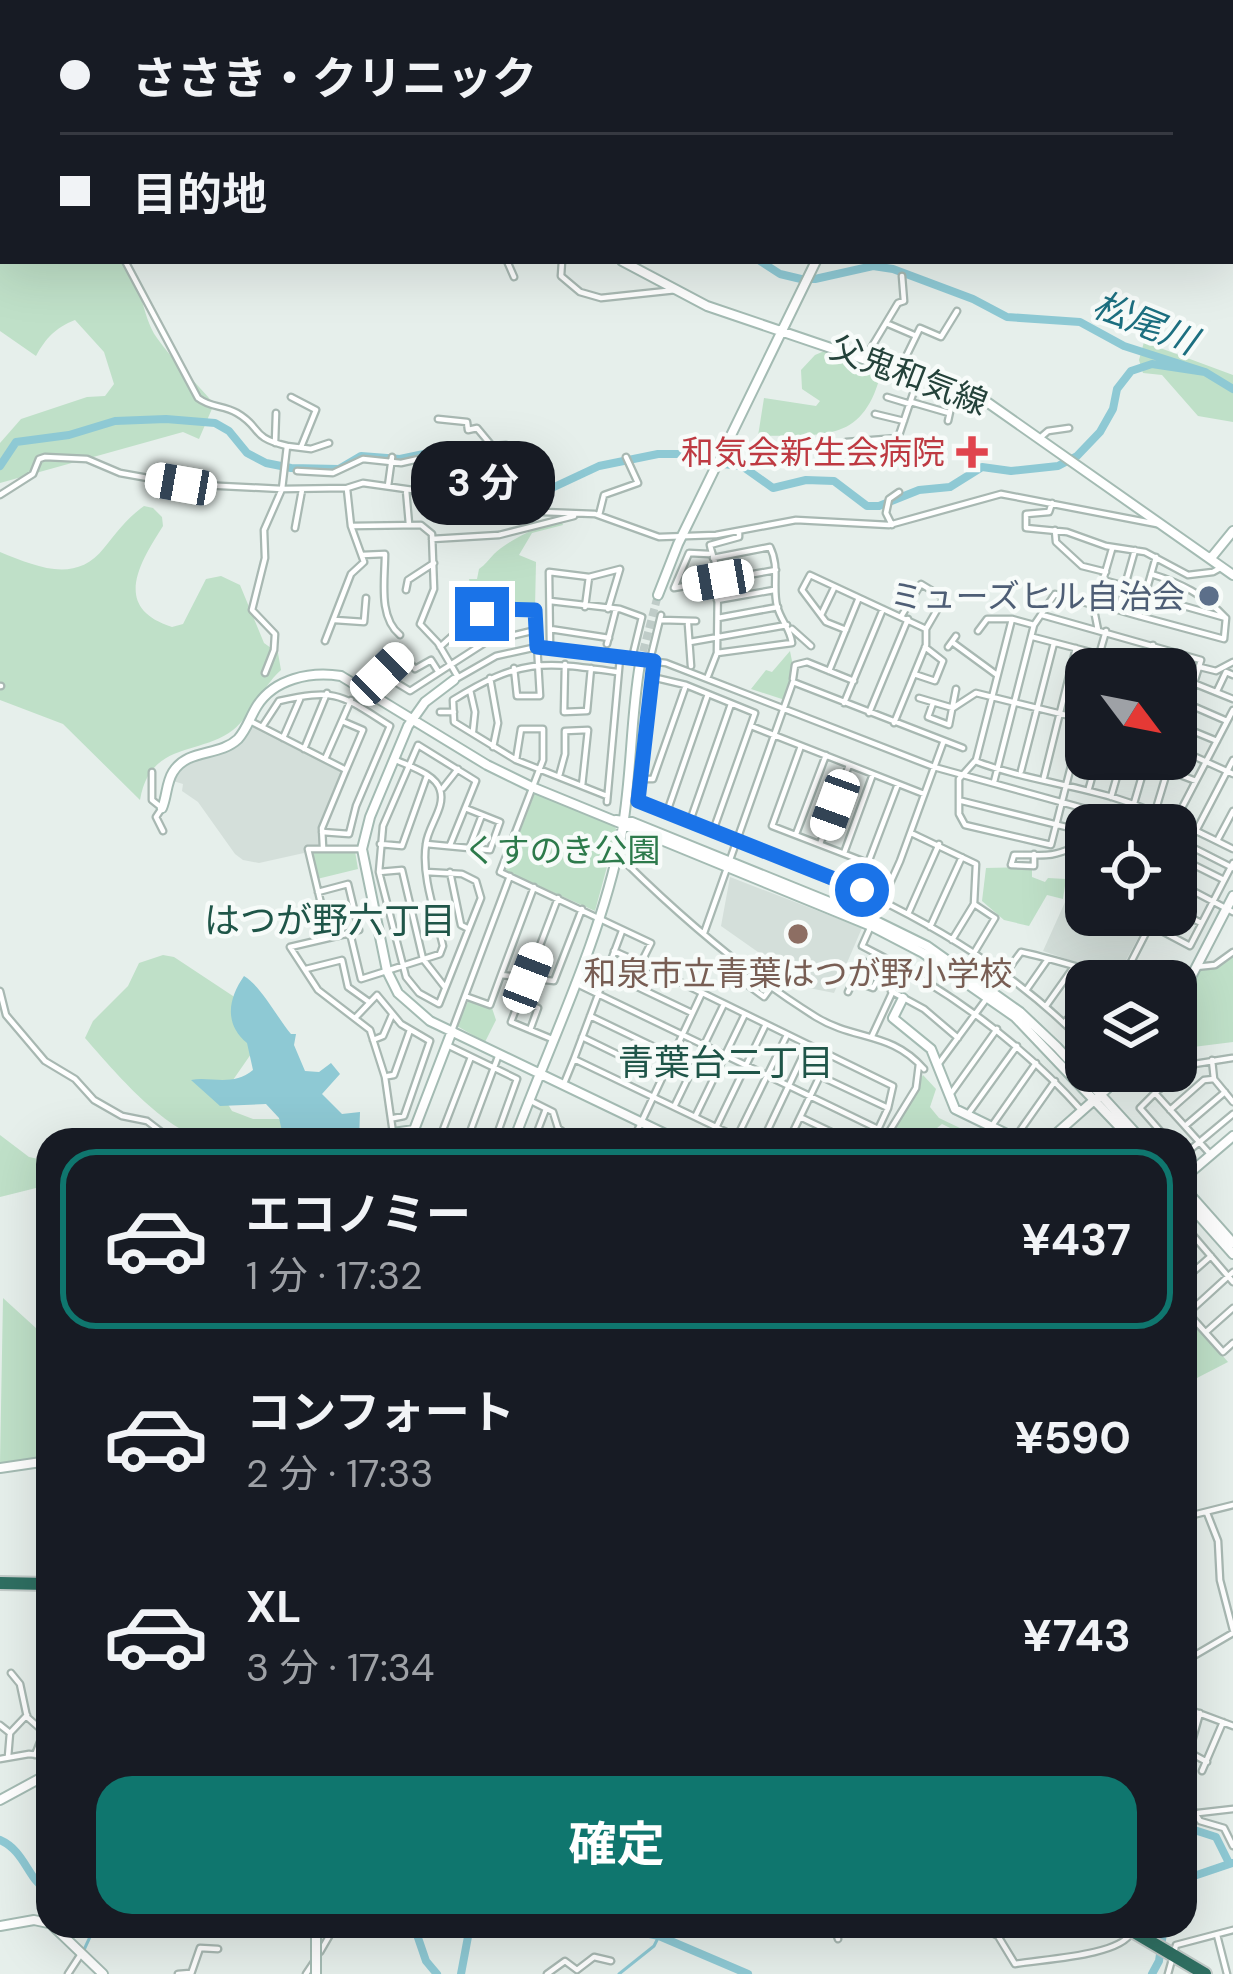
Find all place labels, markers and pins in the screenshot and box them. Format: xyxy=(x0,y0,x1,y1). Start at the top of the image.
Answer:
place label: 和気会新生会病院 xyxy=(681,431,945,474)
marker: 和気会新生会病院 xyxy=(956,436,988,468)
place label: ミューズヒル自治会 xyxy=(890,575,1185,618)
marker: ミューズヒル自治会 xyxy=(1196,583,1222,609)
marker: 和泉市立青葉はつが野小学校 xyxy=(785,921,811,947)
place label: 和泉市立青葉はつが野小学校 xyxy=(584,952,1013,995)

